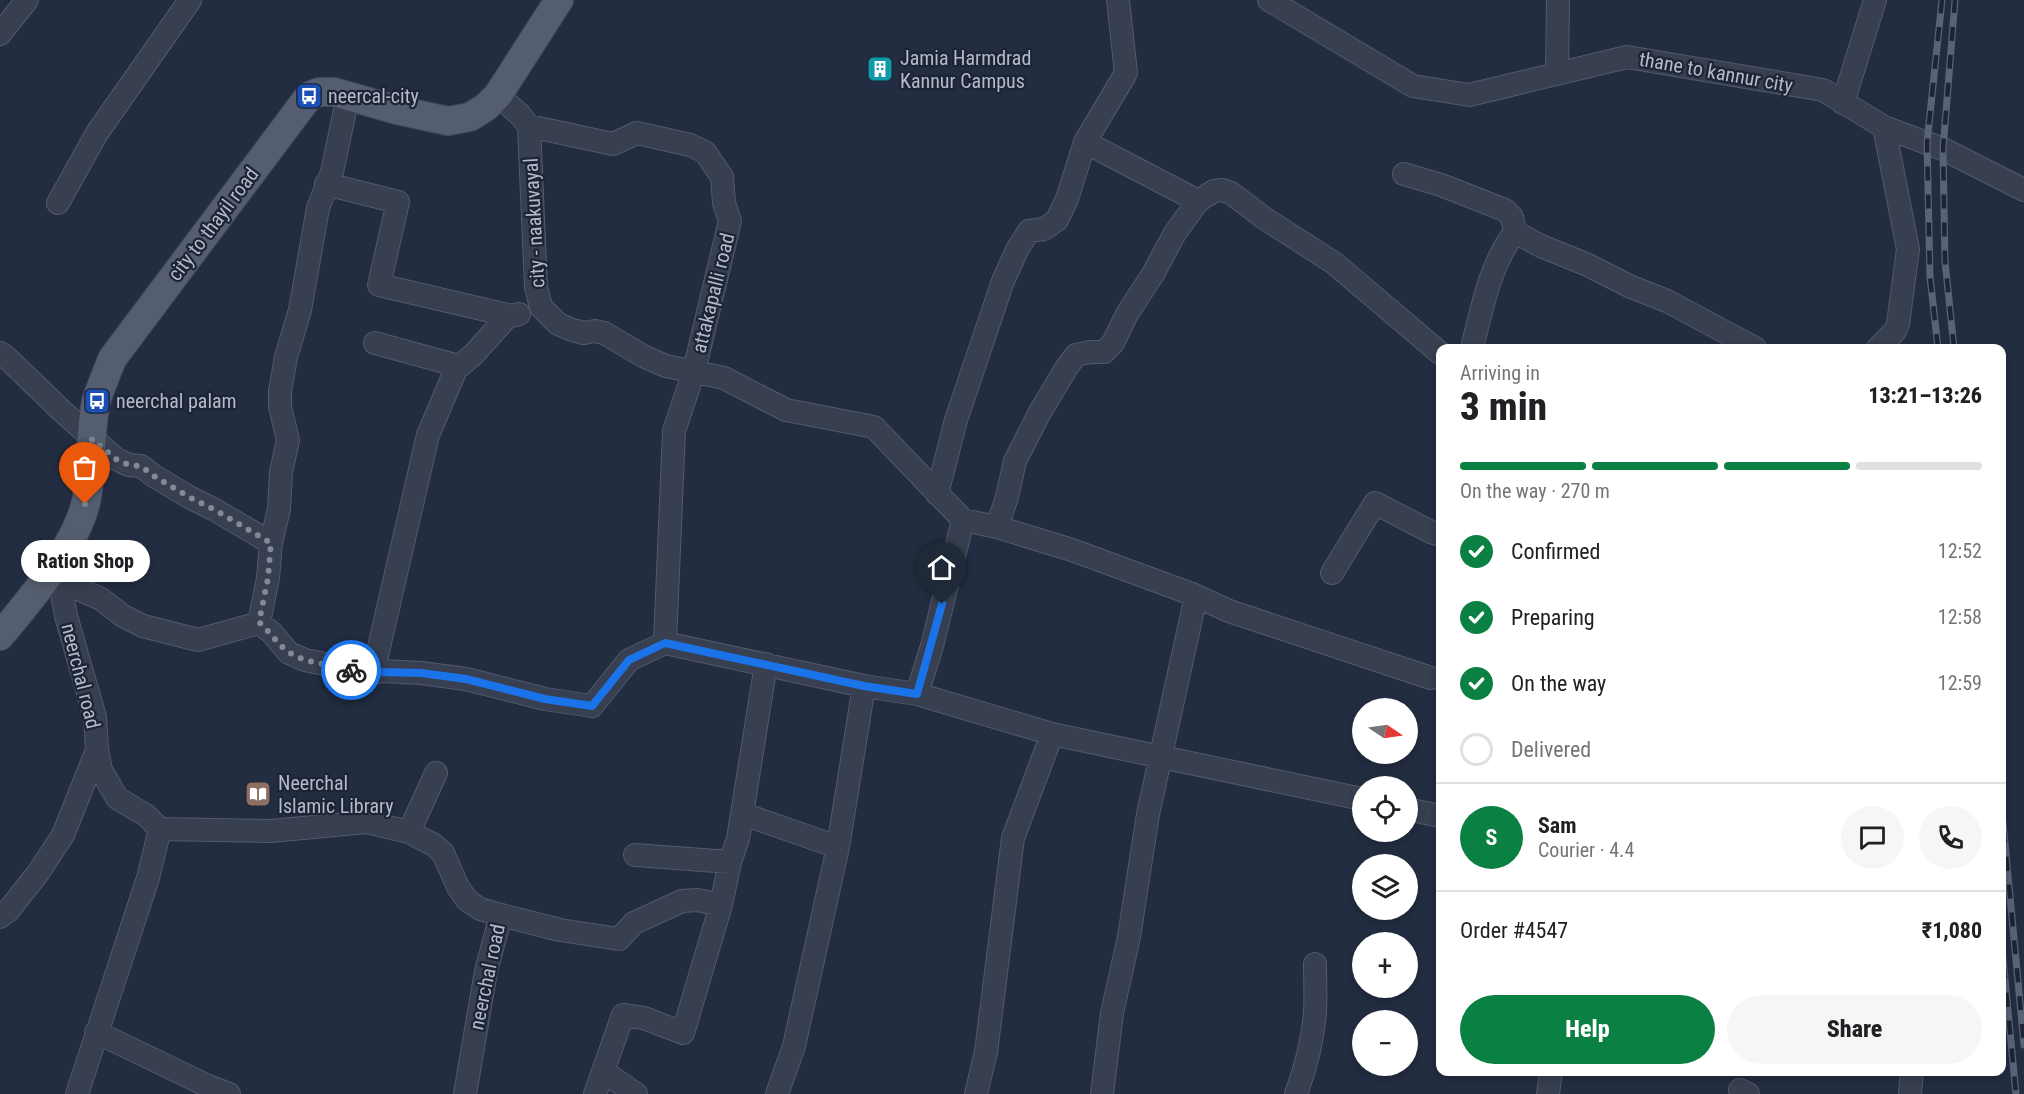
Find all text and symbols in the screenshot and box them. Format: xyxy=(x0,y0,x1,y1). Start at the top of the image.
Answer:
place label: Jamia Harmdrad Kannur Campus xyxy=(900,46,1031,93)
street label: thane to kannur city xyxy=(1637,47,1795,97)
building icon: Jamia Harmdrad Kannur Campus xyxy=(865,54,895,84)
bus stop icon: neercal-city xyxy=(294,81,324,111)
place label: neercal-city xyxy=(328,84,419,108)
street label: city - naakuvayal xyxy=(519,157,549,289)
street label: city to thayil road xyxy=(163,163,263,285)
street label: attakapalli road xyxy=(686,230,740,356)
text: Arriving in xyxy=(1460,361,1540,385)
text: 13:21–13:26 xyxy=(1868,383,1982,408)
text: 3 min xyxy=(1460,384,1547,430)
bus stop icon: neerchal palam xyxy=(82,386,112,416)
place label: neerchal palam xyxy=(116,389,237,413)
pin xyxy=(59,442,110,504)
icon: bag xyxy=(68,451,101,484)
text: On the way · 270 m xyxy=(1460,479,1610,503)
icon: check xyxy=(1460,535,1493,568)
text: Confirmed xyxy=(1511,539,1600,564)
text: 12:52 xyxy=(1938,539,1982,563)
callout: Ration Shop xyxy=(20,540,150,582)
pin xyxy=(916,542,967,604)
text: Ration Shop xyxy=(37,549,134,573)
icon: home xyxy=(925,551,958,584)
icon: check xyxy=(1460,601,1493,634)
text: Preparing xyxy=(1511,605,1595,630)
text: 12:58 xyxy=(1938,605,1982,629)
street label: neerchal road xyxy=(56,621,106,731)
courier xyxy=(321,640,381,700)
icon: bike xyxy=(335,654,368,687)
icon: check xyxy=(1460,667,1493,700)
text: On the way xyxy=(1511,671,1606,696)
text: 12:59 xyxy=(1938,671,1982,695)
north arrow xyxy=(1352,698,1418,764)
map controls xyxy=(1352,698,1418,1076)
text: Delivered xyxy=(1511,737,1591,762)
place label: Neerchal Islamic Library xyxy=(278,771,394,818)
button: locate xyxy=(1352,776,1418,842)
library icon: Neerchal Islamic Library xyxy=(243,779,273,809)
button: chat xyxy=(1841,806,1904,869)
button: phone xyxy=(1919,806,1982,869)
text: Sam xyxy=(1538,813,1577,838)
text: S xyxy=(1486,825,1497,850)
text: Courier · 4.4 xyxy=(1538,838,1634,862)
button: layers xyxy=(1352,854,1418,920)
text: Order #4547 xyxy=(1460,918,1568,943)
text: ₹1,080 xyxy=(1922,918,1982,943)
street label: neerchal road xyxy=(464,922,510,1032)
button: + xyxy=(1352,932,1418,998)
button: Help xyxy=(1460,995,1715,1064)
button: Share xyxy=(1727,995,1982,1064)
button: − xyxy=(1352,1010,1418,1076)

